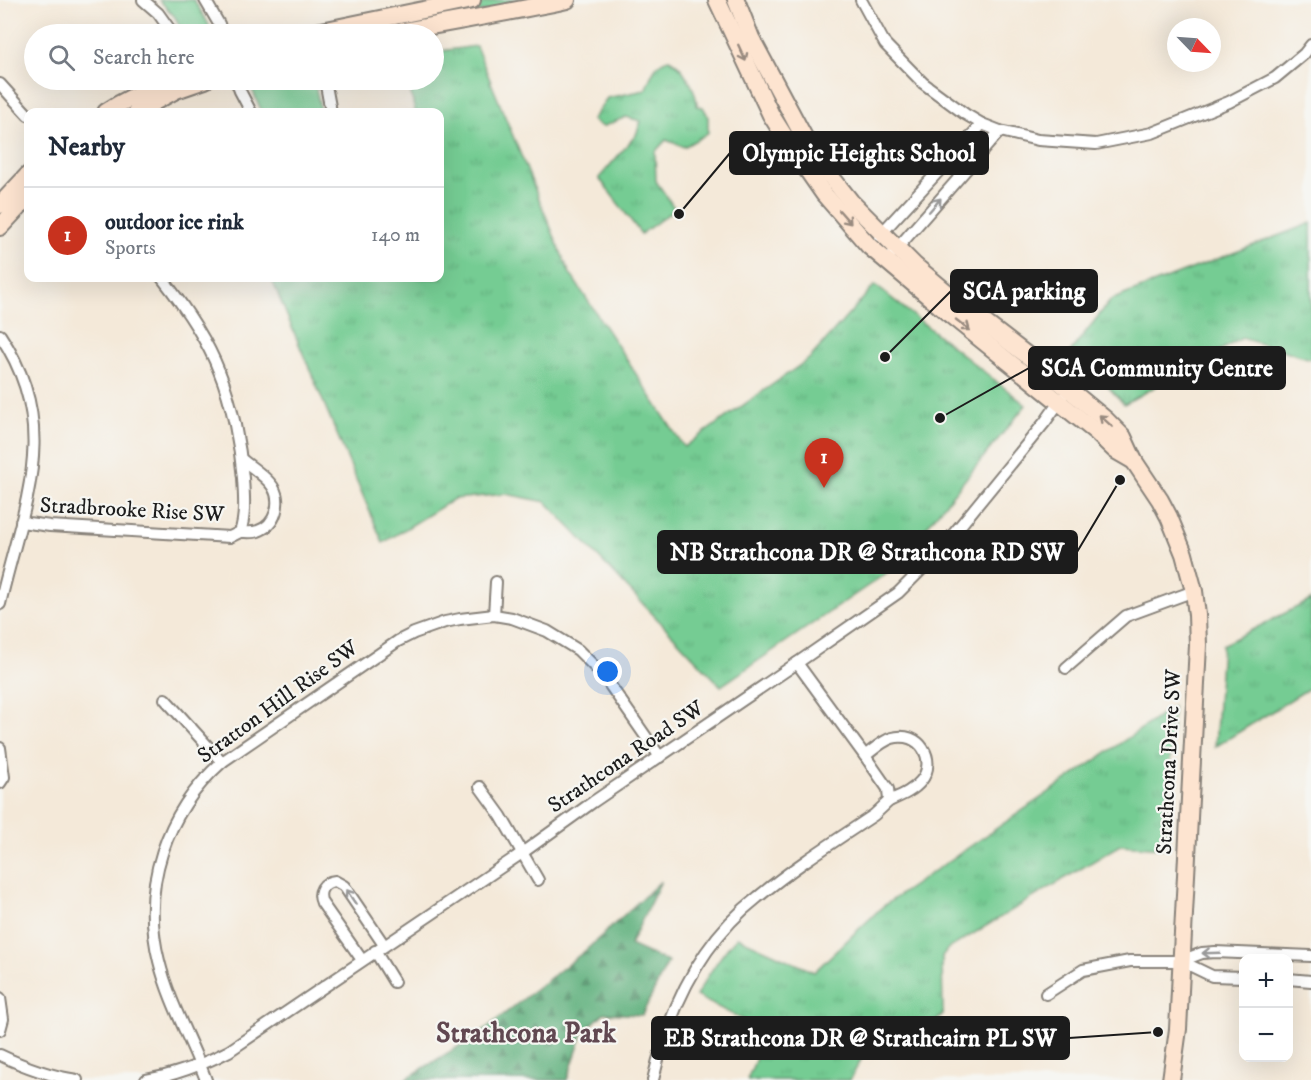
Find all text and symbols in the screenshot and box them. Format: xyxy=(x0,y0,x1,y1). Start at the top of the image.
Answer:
north arrow xyxy=(1167,18,1221,72)
search box xyxy=(24,24,444,90)
icon: search xyxy=(45,41,78,74)
one-way arrow xyxy=(736,43,748,61)
text: Search here xyxy=(93,44,195,71)
text: Nearby xyxy=(48,131,125,164)
callout: Olympic Heights School xyxy=(730,132,988,174)
text: Olympic Heights School xyxy=(742,139,977,169)
one-way arrow xyxy=(928,197,942,212)
text: outdoor ice rink xyxy=(105,209,244,236)
one-way arrow xyxy=(838,210,852,225)
text: 1 xyxy=(64,223,71,248)
text: 140 m xyxy=(371,223,420,248)
text: Sports xyxy=(105,236,156,261)
callout: SCA parking xyxy=(951,270,1097,312)
text: SCA parking xyxy=(963,277,1086,307)
one-way arrow xyxy=(954,318,970,331)
callout: SCA Community Centre xyxy=(1029,347,1285,389)
text: SCA Community Centre xyxy=(1041,354,1273,384)
one-way arrow xyxy=(1099,414,1114,428)
pin: 1 xyxy=(804,438,844,488)
street label: Stradbrooke Rise SW xyxy=(39,492,226,528)
callout: NB Strathcona DR @ Strathcona RD SW xyxy=(658,531,1077,573)
text: NB Strathcona DR @ Strathcona RD SW xyxy=(670,538,1065,568)
street label: Stratton Hill Rise SW xyxy=(192,634,364,769)
your location xyxy=(593,657,622,686)
street label: Strathcona Drive SW xyxy=(1151,668,1187,855)
street label: Strathcona Road SW xyxy=(543,694,710,819)
one-way arrow xyxy=(345,889,357,906)
one-way arrow xyxy=(1201,947,1221,959)
map controls xyxy=(1239,954,1293,1062)
button: + xyxy=(1239,954,1293,1008)
button: − xyxy=(1239,1008,1293,1062)
district label: Strathcona Park xyxy=(436,1016,617,1051)
callout: EB Strathcona DR @ Strathcairn PL SW xyxy=(652,1017,1069,1059)
text: EB Strathcona DR @ Strathcairn PL SW xyxy=(664,1024,1057,1054)

